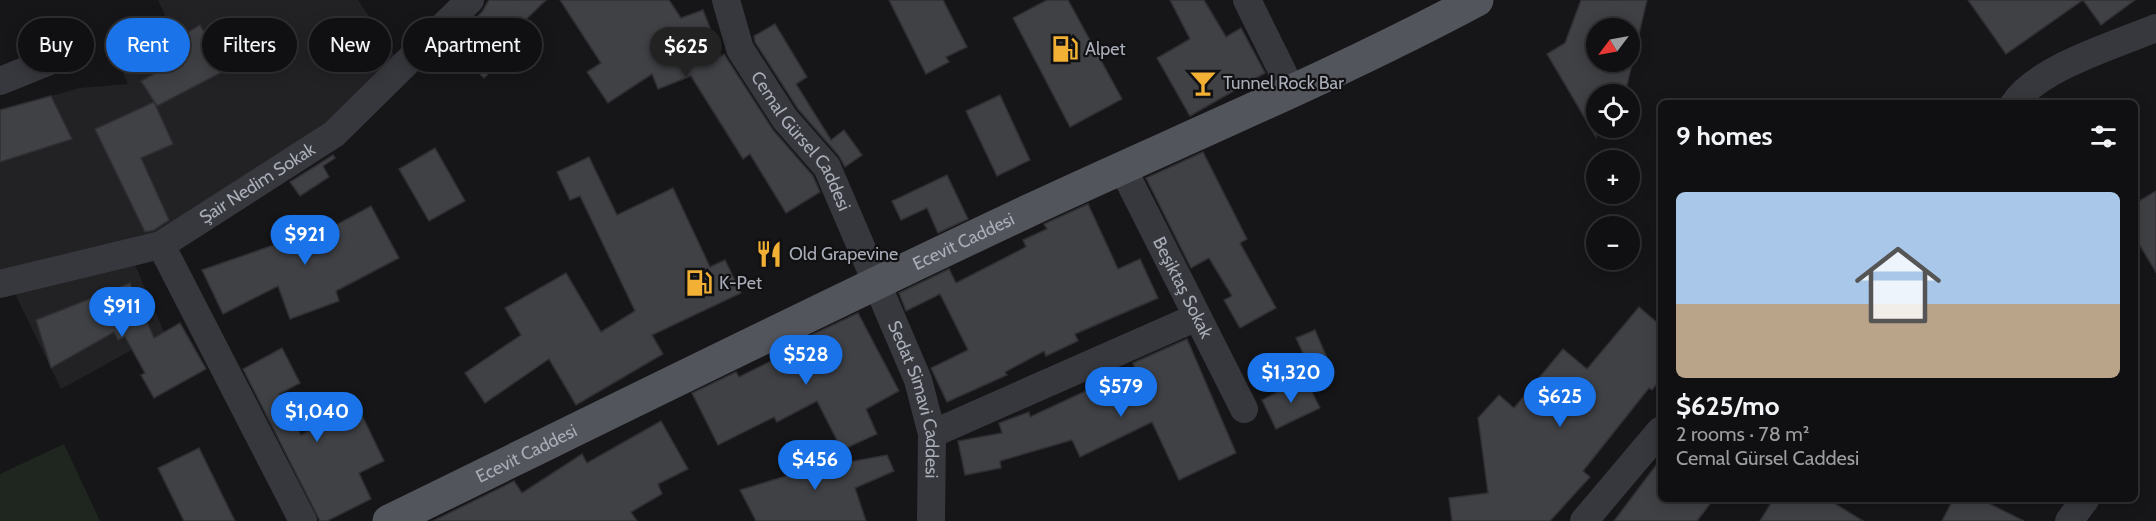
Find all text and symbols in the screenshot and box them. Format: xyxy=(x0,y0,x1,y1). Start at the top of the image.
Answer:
chip: Buy xyxy=(18,18,94,72)
chip: Rent xyxy=(106,18,190,72)
chip: Filters xyxy=(202,18,297,72)
chip: New xyxy=(309,18,391,72)
chip: Apartment xyxy=(403,18,542,72)
north arrow xyxy=(1586,18,1640,72)
map controls xyxy=(1586,18,1640,270)
pin: $625 xyxy=(650,27,722,78)
text: $625 xyxy=(664,34,708,58)
fuel station icon: Alpet xyxy=(1050,34,1080,64)
place label: Alpet xyxy=(1085,38,1126,60)
street label: Cemal Gürsel Caddesi xyxy=(746,67,855,214)
bar icon: Tunnel Rock Bar xyxy=(1188,68,1218,98)
place label: Tunnel Rock Bar xyxy=(1223,72,1344,94)
button: locate xyxy=(1586,84,1640,138)
text: 9 homes xyxy=(1676,120,1773,152)
icon: filters xyxy=(2087,120,2120,153)
street label: Şair Nedim Sokak xyxy=(195,138,320,228)
button: + xyxy=(1586,150,1640,204)
street label: Ecevit Caddesi xyxy=(909,208,1018,275)
pin: $921 xyxy=(269,215,341,266)
button: − xyxy=(1586,216,1640,270)
text: $921 xyxy=(285,222,325,246)
icon: home xyxy=(1844,231,1952,339)
street label: Beşiktaş Sokak xyxy=(1148,233,1218,343)
restaurant icon: Old Grapevine xyxy=(754,239,784,269)
place label: Old Grapevine xyxy=(789,243,898,265)
fuel station icon: K-Pet xyxy=(684,268,714,298)
place label: K-Pet xyxy=(719,272,762,294)
pin: $911 xyxy=(86,287,158,338)
text: $911 xyxy=(103,294,141,318)
street label: Sedat Simavi Caddesi xyxy=(883,317,944,479)
pin: $528 xyxy=(770,335,842,386)
text: $528 xyxy=(784,342,829,366)
pin: $1,320 xyxy=(1242,353,1340,404)
text: $1,320 xyxy=(1261,360,1321,384)
pin: $579 xyxy=(1085,367,1157,418)
text: $579 xyxy=(1099,374,1143,398)
pin: $625 xyxy=(1524,377,1596,428)
text: $625 xyxy=(1538,384,1582,408)
text: $625/mo xyxy=(1676,390,1779,422)
pin: $1,040 xyxy=(268,392,366,443)
text: $1,040 xyxy=(285,399,349,423)
street label: Ecevit Caddesi xyxy=(472,420,581,488)
text: 2 rooms · 78 m² xyxy=(1676,422,1809,446)
pin: $456 xyxy=(779,440,851,491)
text: Cemal Gürsel Caddesi xyxy=(1676,446,1859,470)
text: $456 xyxy=(792,447,838,471)

